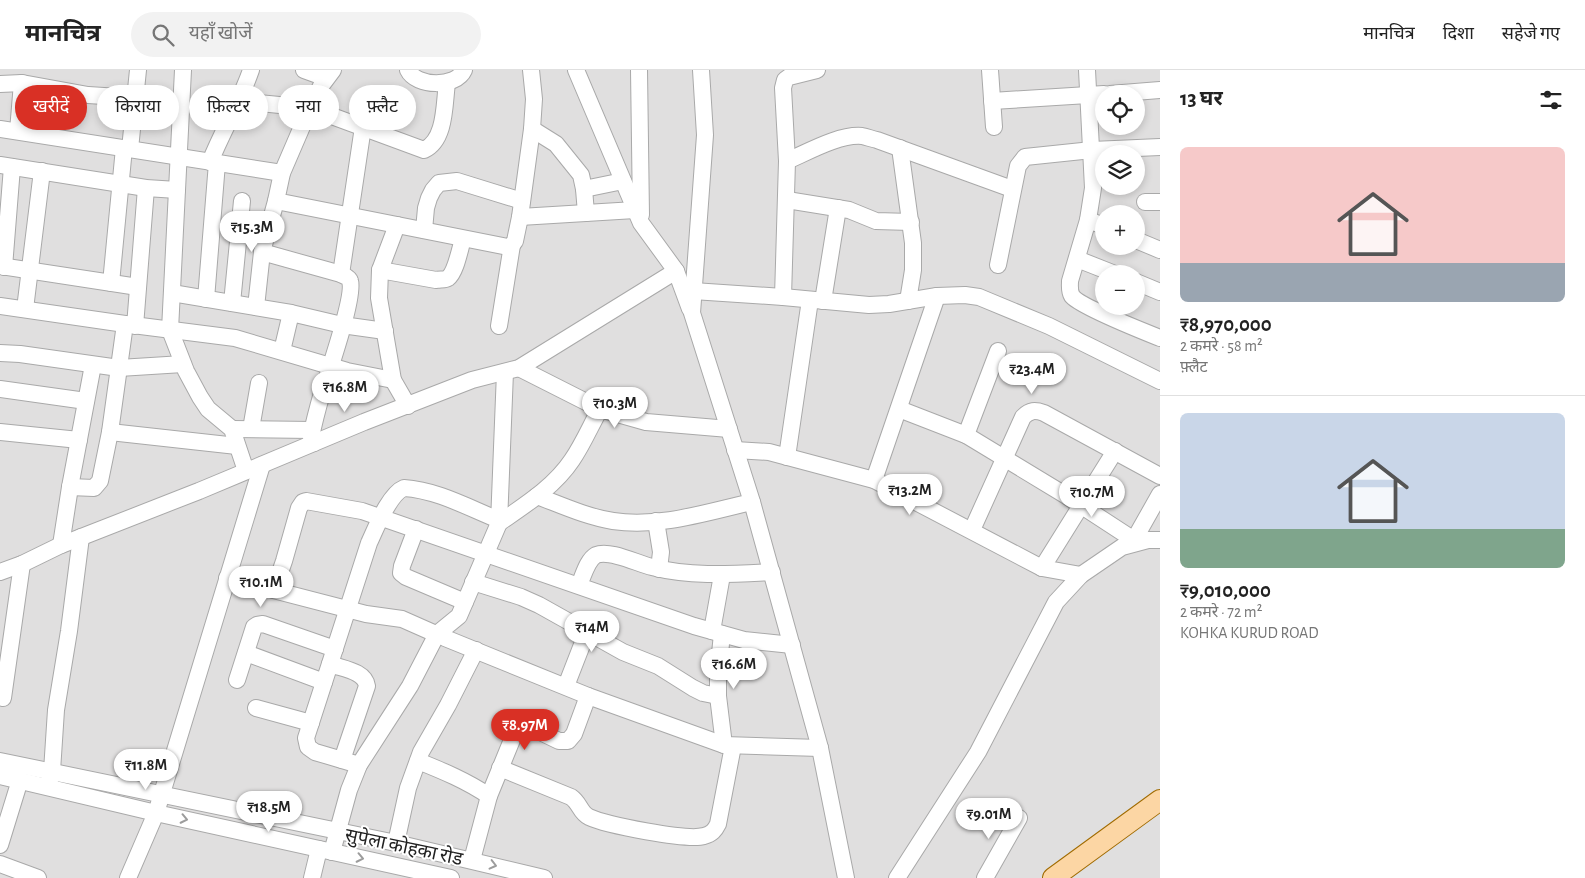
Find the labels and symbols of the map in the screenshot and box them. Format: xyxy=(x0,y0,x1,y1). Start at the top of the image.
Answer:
pin: ₹15.3M xyxy=(211,210,293,253)
pin: ₹23.4M xyxy=(991,352,1073,395)
pin: ₹16.8M xyxy=(304,370,386,413)
pin: ₹10.3M xyxy=(574,386,656,429)
pin: ₹13.2M xyxy=(869,474,951,516)
pin: ₹10.7M xyxy=(1051,476,1133,518)
pin: ₹10.1M xyxy=(220,566,302,608)
pin: ₹14M xyxy=(562,610,622,653)
pin: ₹16.6M xyxy=(693,648,775,690)
pin: ₹8.97M xyxy=(484,708,566,751)
pin: ₹11.8M xyxy=(105,748,187,791)
pin: ₹18.5M xyxy=(228,790,310,833)
pin: ₹9.01M xyxy=(948,798,1030,840)
one-way arrow xyxy=(179,813,188,824)
street label: सुपेला कोहका रोड xyxy=(343,823,466,871)
one-way arrow xyxy=(355,852,364,863)
one-way arrow xyxy=(488,860,496,870)

